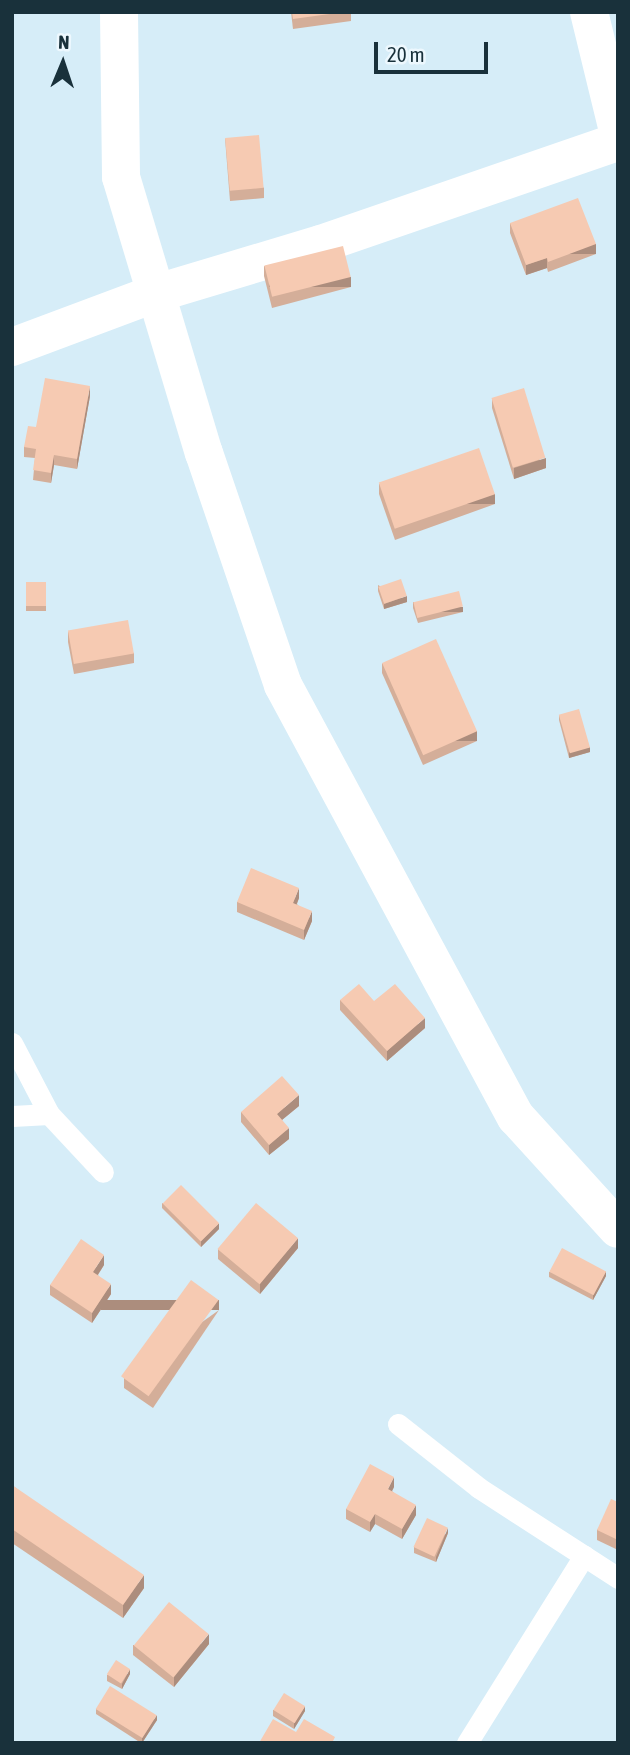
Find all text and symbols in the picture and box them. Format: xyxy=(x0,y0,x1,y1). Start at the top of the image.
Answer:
north arrow xyxy=(28,28,98,98)
scale bar xyxy=(378,28,492,72)
text: N xyxy=(58,31,70,53)
text: 20 m xyxy=(387,42,425,66)

